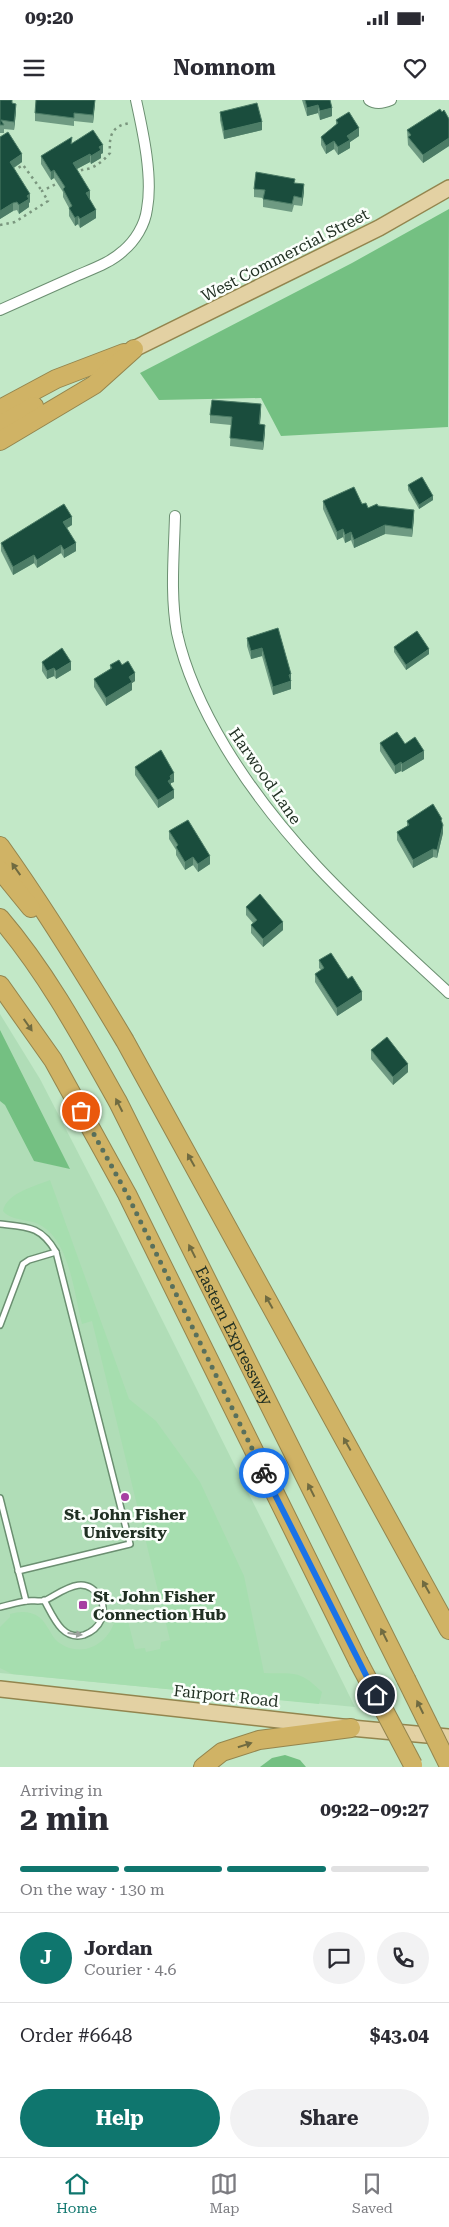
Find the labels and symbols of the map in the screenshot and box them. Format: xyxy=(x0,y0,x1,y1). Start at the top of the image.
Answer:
street label: West Commercial Street xyxy=(198,204,372,306)
street label: Harwood Lane xyxy=(225,724,305,828)
one-way arrow xyxy=(11,862,21,876)
one-way arrow xyxy=(23,1018,33,1032)
pin xyxy=(60,1090,102,1132)
one-way arrow xyxy=(115,1098,123,1112)
one-way arrow xyxy=(186,1153,195,1166)
one-way arrow xyxy=(188,1243,196,1258)
street label: Eastern Expressway xyxy=(192,1263,278,1409)
one-way arrow xyxy=(265,1295,273,1309)
one-way arrow xyxy=(343,1438,352,1451)
courier xyxy=(239,1448,289,1498)
one-way arrow xyxy=(307,1483,315,1497)
marker: St. John Fisher University xyxy=(119,1491,131,1503)
place label: St. John Fisher University xyxy=(64,1505,186,1542)
one-way arrow xyxy=(422,1579,430,1594)
place label: St. John Fisher Connection Hub xyxy=(93,1587,226,1624)
marker: St. John Fisher Connection Hub xyxy=(77,1599,89,1611)
one-way arrow xyxy=(380,1628,388,1642)
one-way arrow xyxy=(68,1630,84,1638)
pin xyxy=(355,1674,397,1716)
street label: Fairport Road xyxy=(172,1681,280,1711)
one-way arrow xyxy=(415,1699,424,1714)
one-way arrow xyxy=(238,1740,253,1748)

